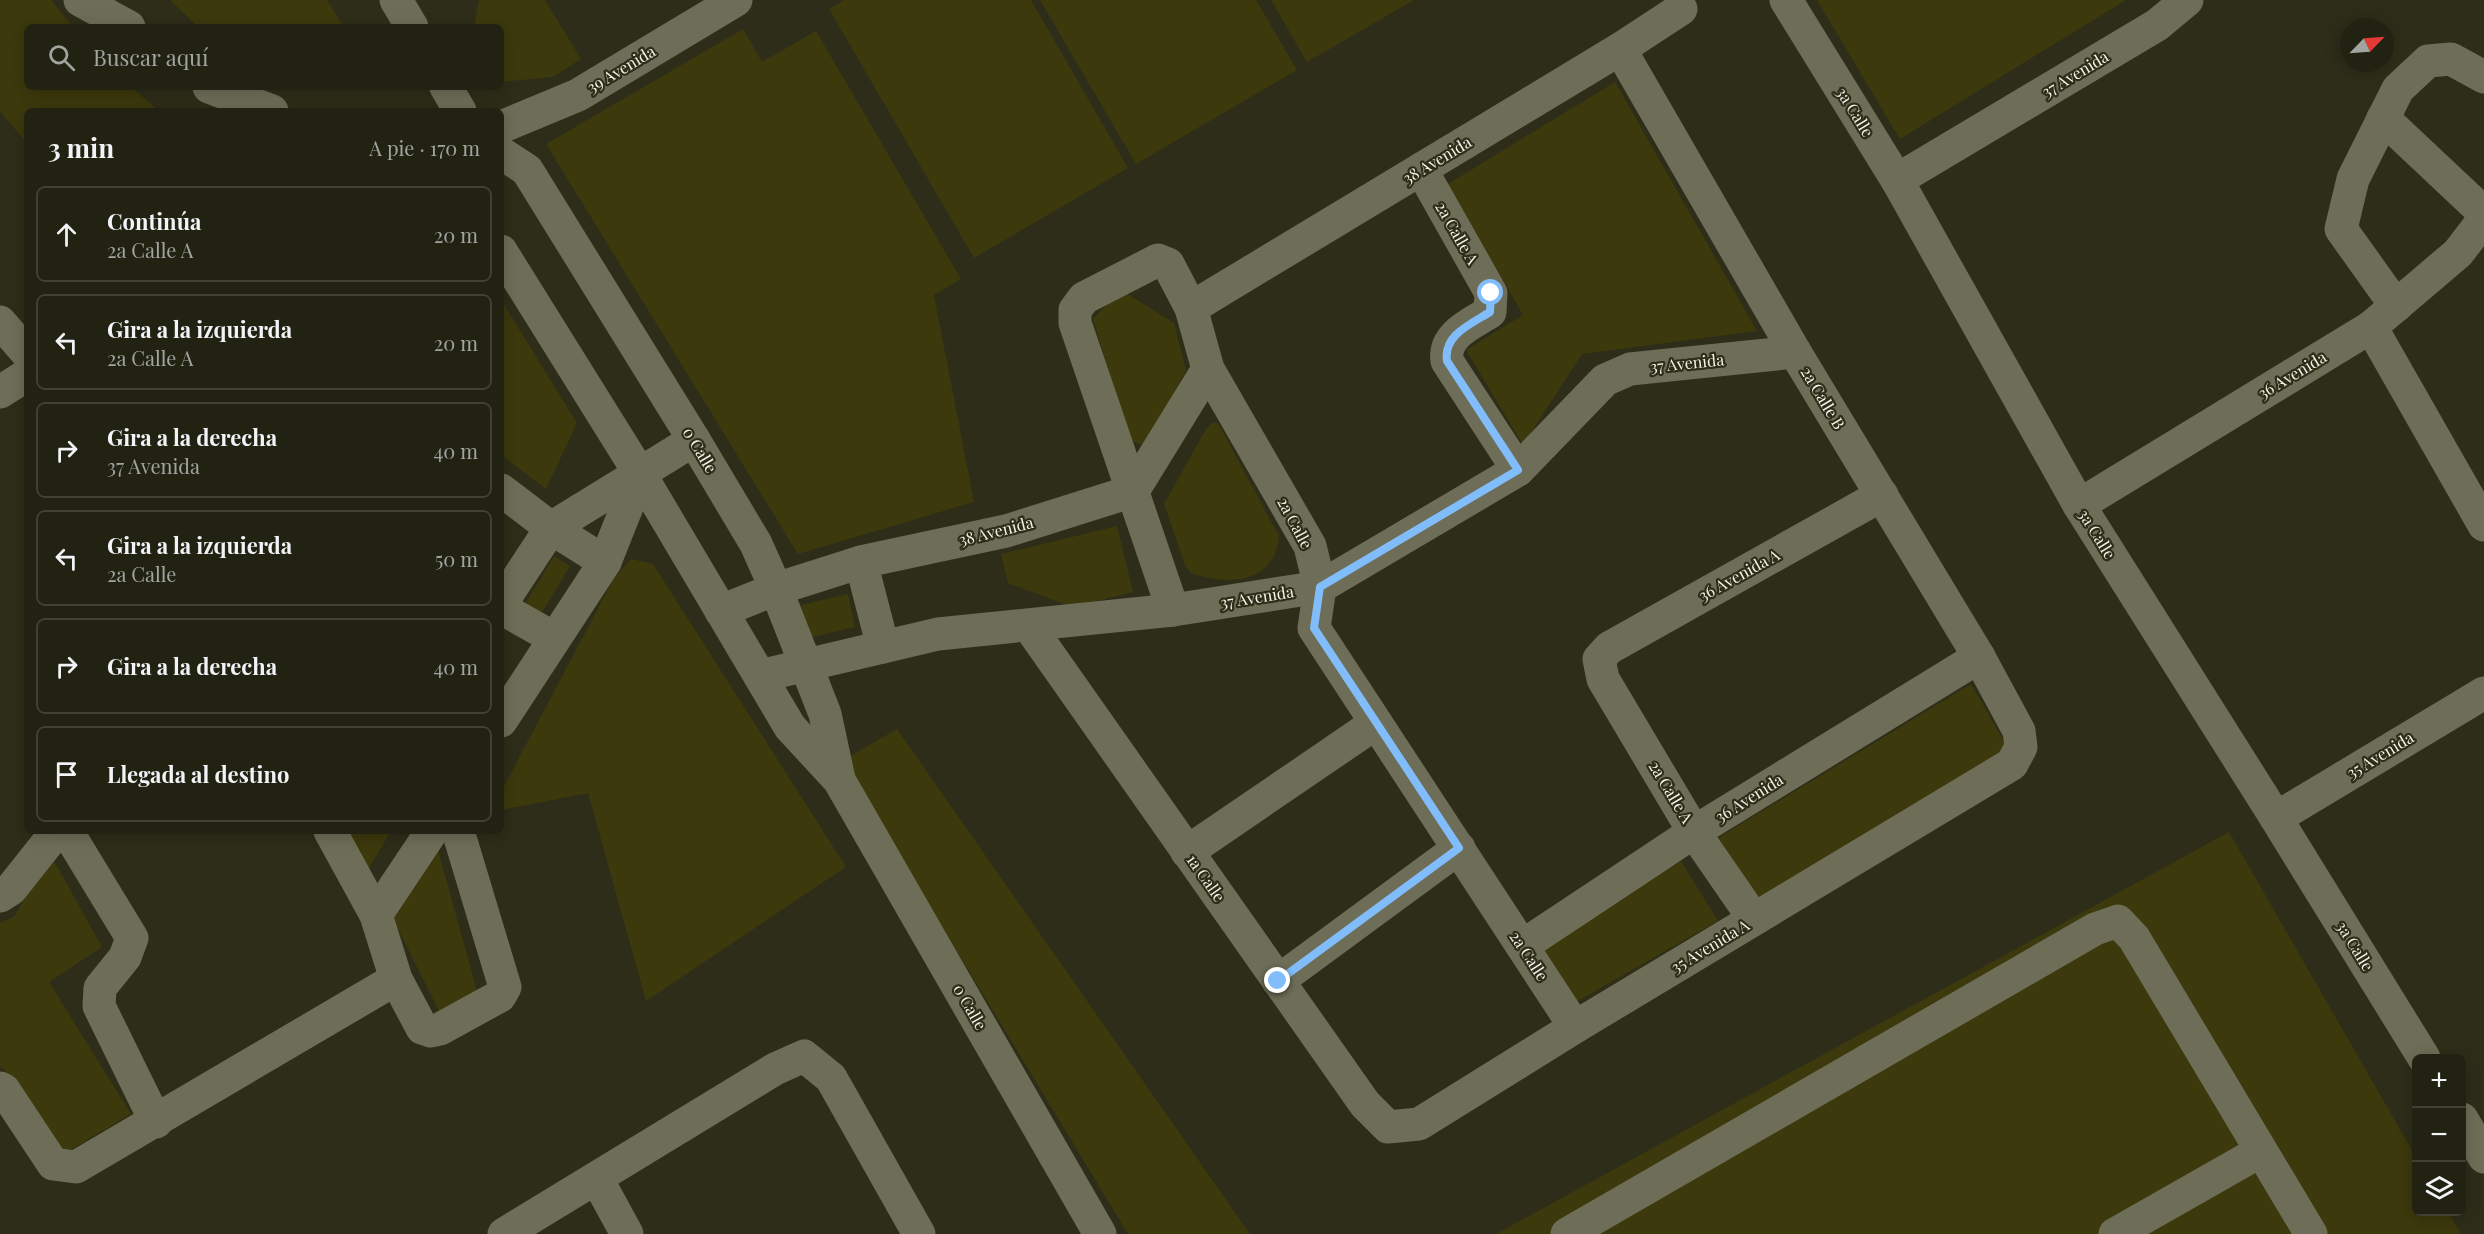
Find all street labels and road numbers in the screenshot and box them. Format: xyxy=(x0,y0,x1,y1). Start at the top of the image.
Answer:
street label: 39 Avenida xyxy=(583,40,659,97)
street label: 37 Avenida xyxy=(2037,45,2112,102)
street label: 3a Calle xyxy=(1832,83,1879,141)
street label: 38 Avenida xyxy=(1399,131,1475,188)
street label: 2a Calle A xyxy=(1431,198,1484,269)
street label: 36 Avenida xyxy=(2254,346,2330,403)
street label: 37 Avenida xyxy=(1649,348,1725,377)
street label: 2a Calle B xyxy=(1797,363,1850,433)
street label: 0 Calle xyxy=(679,423,722,476)
street label: 2a Calle xyxy=(1273,493,1318,552)
street label: 3a Calle xyxy=(2074,505,2121,563)
street label: 38 Avenida xyxy=(956,511,1035,550)
street label: 36 Avenida A xyxy=(1694,543,1784,605)
street label: 37 Avenida xyxy=(1219,580,1295,613)
street label: 35 Avenida xyxy=(2342,726,2417,783)
street label: 2a Calle A xyxy=(1645,757,1699,828)
street label: 36 Avenida xyxy=(1711,768,1787,827)
street label: 1a Calle xyxy=(1182,850,1230,906)
street label: 35 Avenida A xyxy=(1667,913,1754,977)
street label: 3a Calle xyxy=(2332,917,2379,975)
street label: 2a Calle xyxy=(1505,927,1553,985)
street label: 0 Calle xyxy=(949,980,992,1034)

